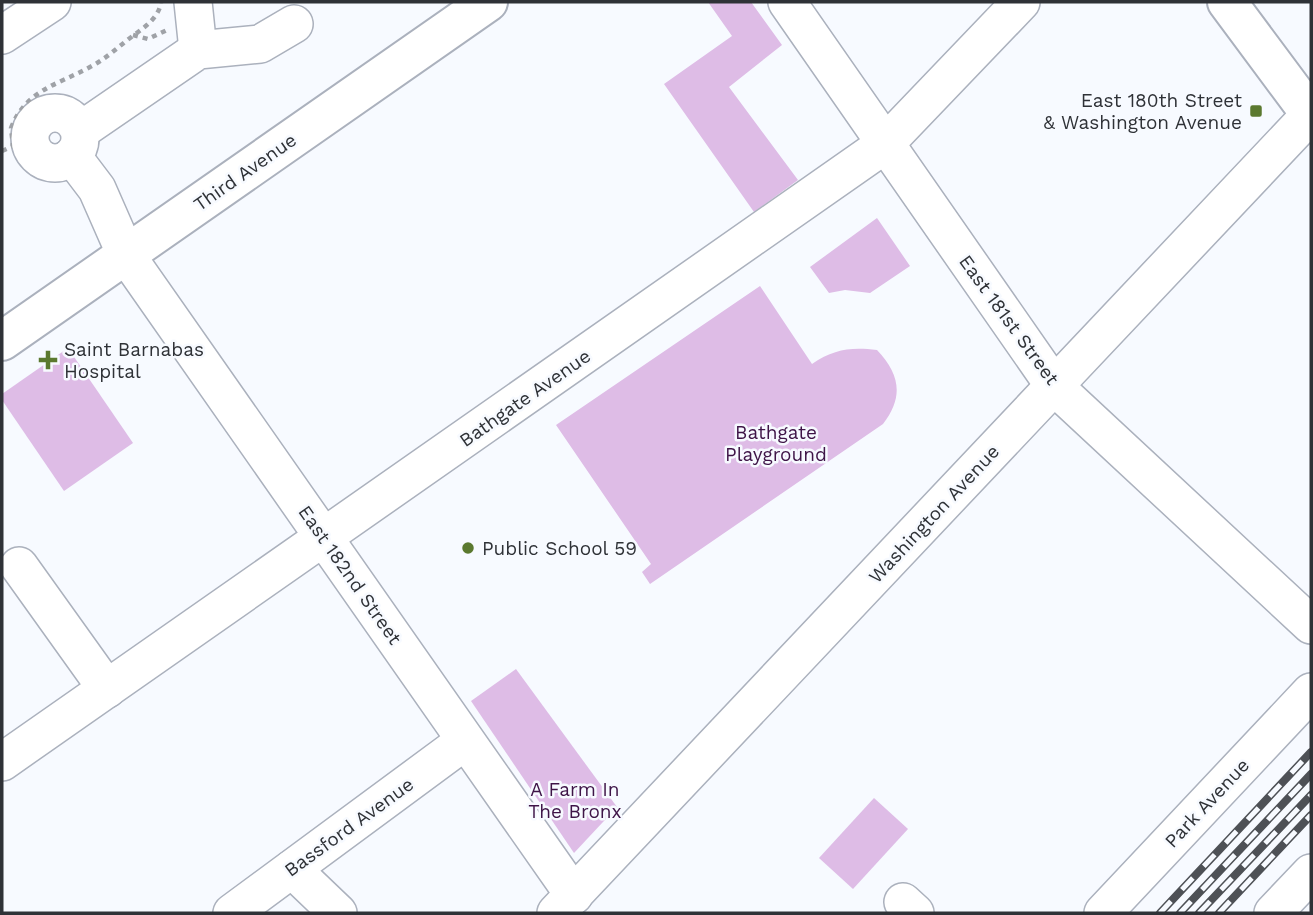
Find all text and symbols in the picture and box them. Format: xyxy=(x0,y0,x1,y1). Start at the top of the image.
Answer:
place label: East 180th Street & Washington Avenue xyxy=(1043,89,1242,134)
marker: East 180th Street & Washington Avenue xyxy=(1248,103,1264,119)
street label: Third Avenue xyxy=(189,128,301,216)
street label: East 181st Street xyxy=(954,250,1064,390)
place label: Saint Barnabas Hospital xyxy=(64,338,204,383)
street label: Bathgate Avenue xyxy=(455,344,595,452)
marker: Saint Barnabas Hospital xyxy=(38,350,58,370)
park label: Bathgate Playground xyxy=(725,421,827,466)
street label: Washington Avenue xyxy=(864,440,1004,588)
street label: East 182nd Street xyxy=(293,501,407,649)
place label: Public School 59 xyxy=(482,537,637,560)
marker: Public School 59 xyxy=(460,540,476,556)
street label: Park Avenue xyxy=(1160,754,1254,852)
street label: Bassford Avenue xyxy=(280,772,418,882)
park label: A Farm In The Bronx xyxy=(528,778,622,823)

